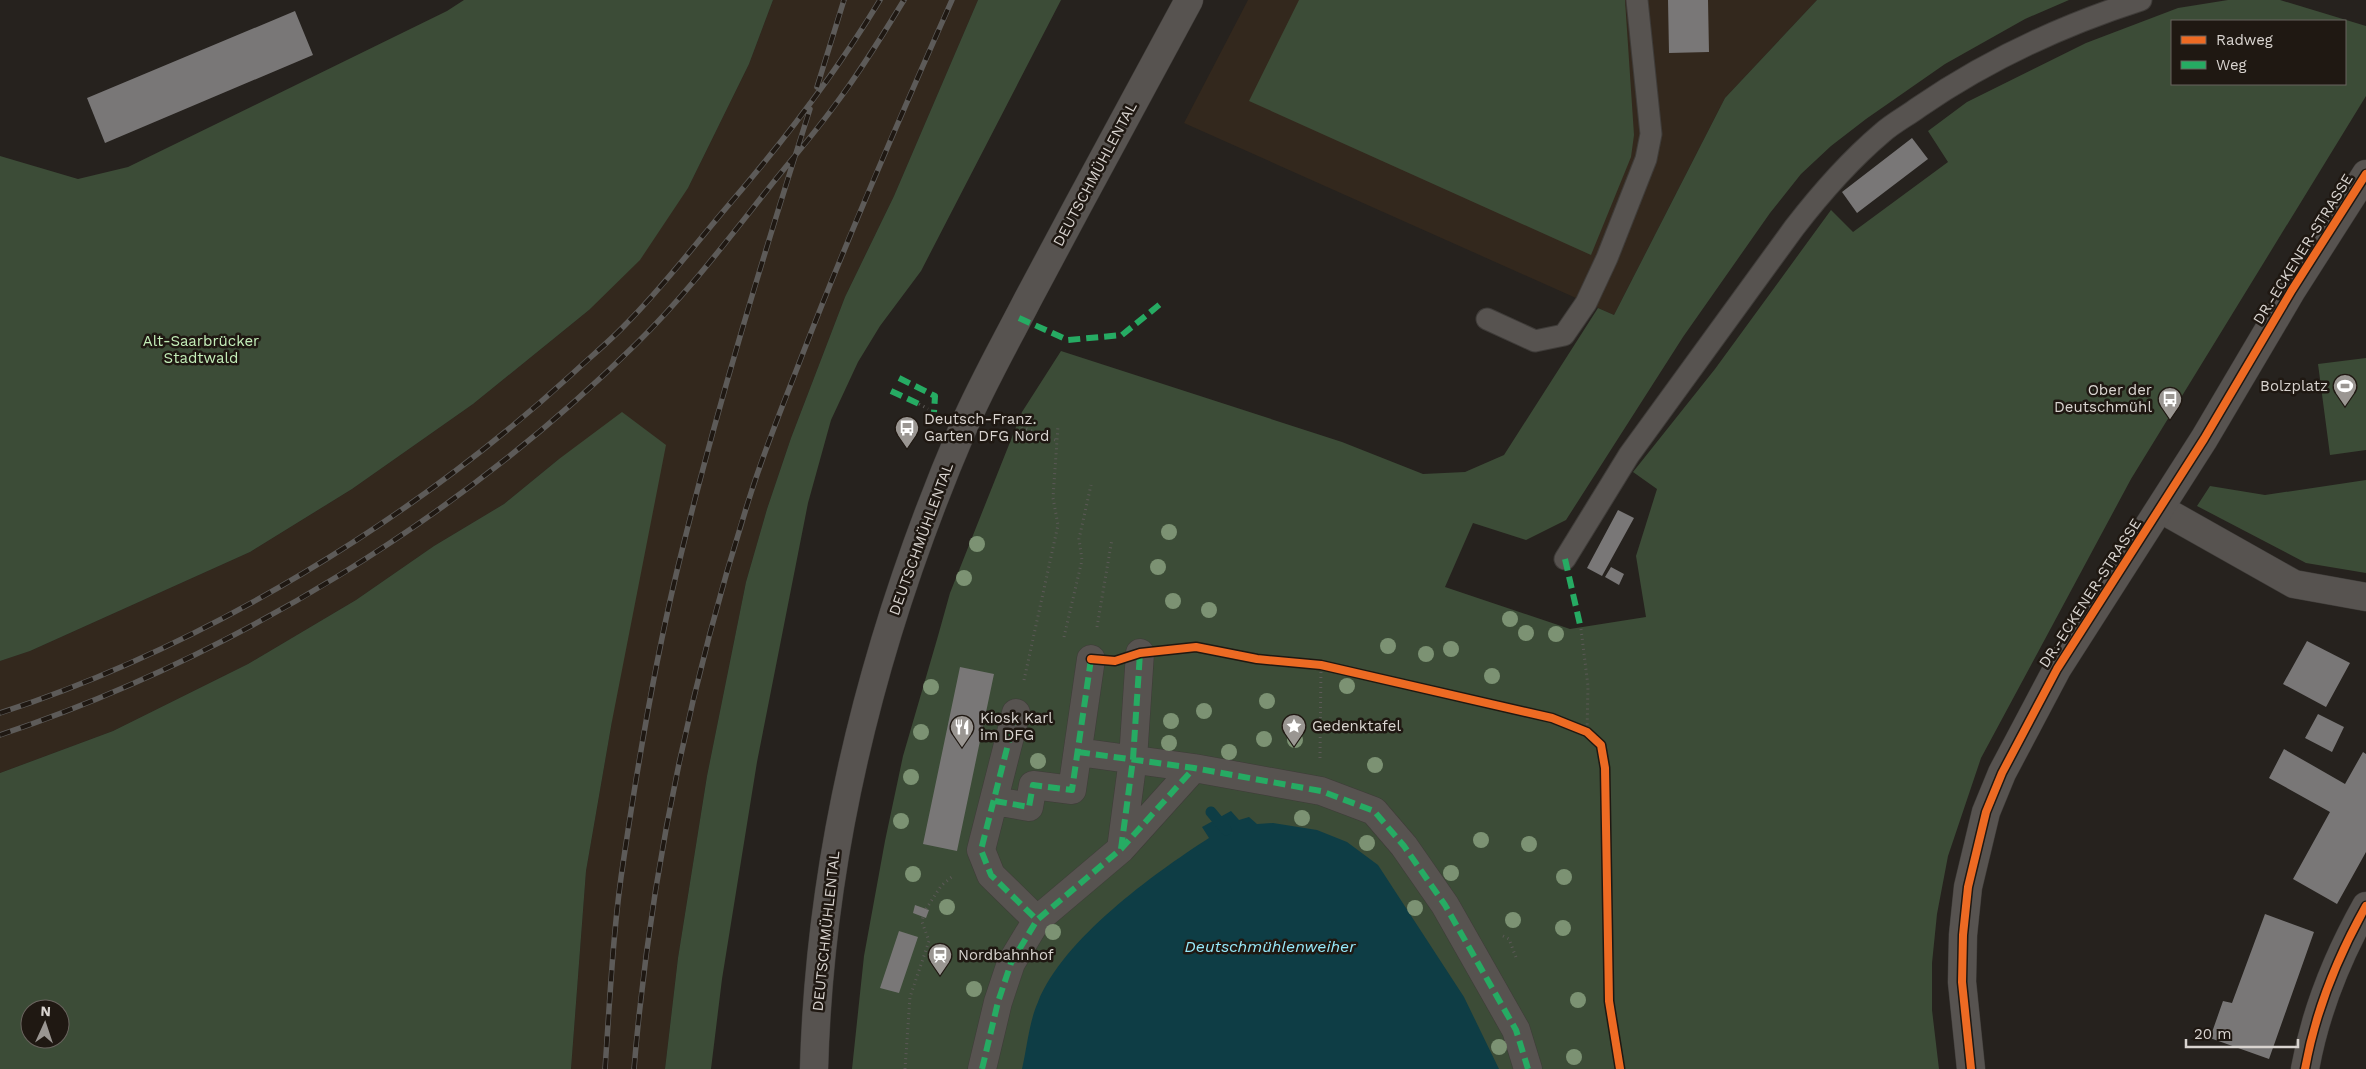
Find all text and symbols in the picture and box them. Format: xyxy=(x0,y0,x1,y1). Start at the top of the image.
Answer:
legend xyxy=(2171,20,2346,85)
text: Radweg xyxy=(2216,31,2273,49)
text: Weg xyxy=(2216,56,2247,74)
street label: DEUTSCHMÜHLENTAL xyxy=(1049,99,1141,249)
street label: DR.-ECKENER-STRASSE xyxy=(2249,170,2357,328)
park label: Alt-Saarbrücker Stadtwald xyxy=(143,332,259,367)
sports icon: Bolzplatz xyxy=(2332,373,2358,407)
place label: Bolzplatz xyxy=(2260,377,2328,395)
place label: Ober der Deutschmühl xyxy=(2054,381,2152,416)
bus stop icon: Ober der Deutschmühl xyxy=(2157,386,2183,420)
place label: Deutsch-Franz. Garten DFG Nord xyxy=(924,410,1049,445)
bus stop icon: Deutsch-Franz. Garten DFG Nord xyxy=(894,415,920,449)
street label: DEUTSCHMÜHLENTAL xyxy=(885,460,957,618)
street label: DR.-ECKENER-STRASSE xyxy=(2035,515,2145,671)
place label: Kiosk Karl im DFG xyxy=(980,709,1053,744)
place icon: Gedenktafel xyxy=(1281,713,1307,747)
restaurant icon: Kiosk Karl im DFG xyxy=(949,714,975,748)
place label: Gedenktafel xyxy=(1312,717,1401,735)
street label: DEUTSCHMÜHLENTAL xyxy=(809,850,843,1012)
water label: Deutschmühlenweiher xyxy=(1185,937,1356,956)
station icon: Nordbahnhof xyxy=(927,942,953,976)
place label: Nordbahnhof xyxy=(958,946,1054,964)
north arrow xyxy=(20,999,70,1049)
text: N xyxy=(40,1003,51,1019)
scale bar xyxy=(2186,1016,2298,1048)
text: 20 m xyxy=(2194,1025,2232,1043)

